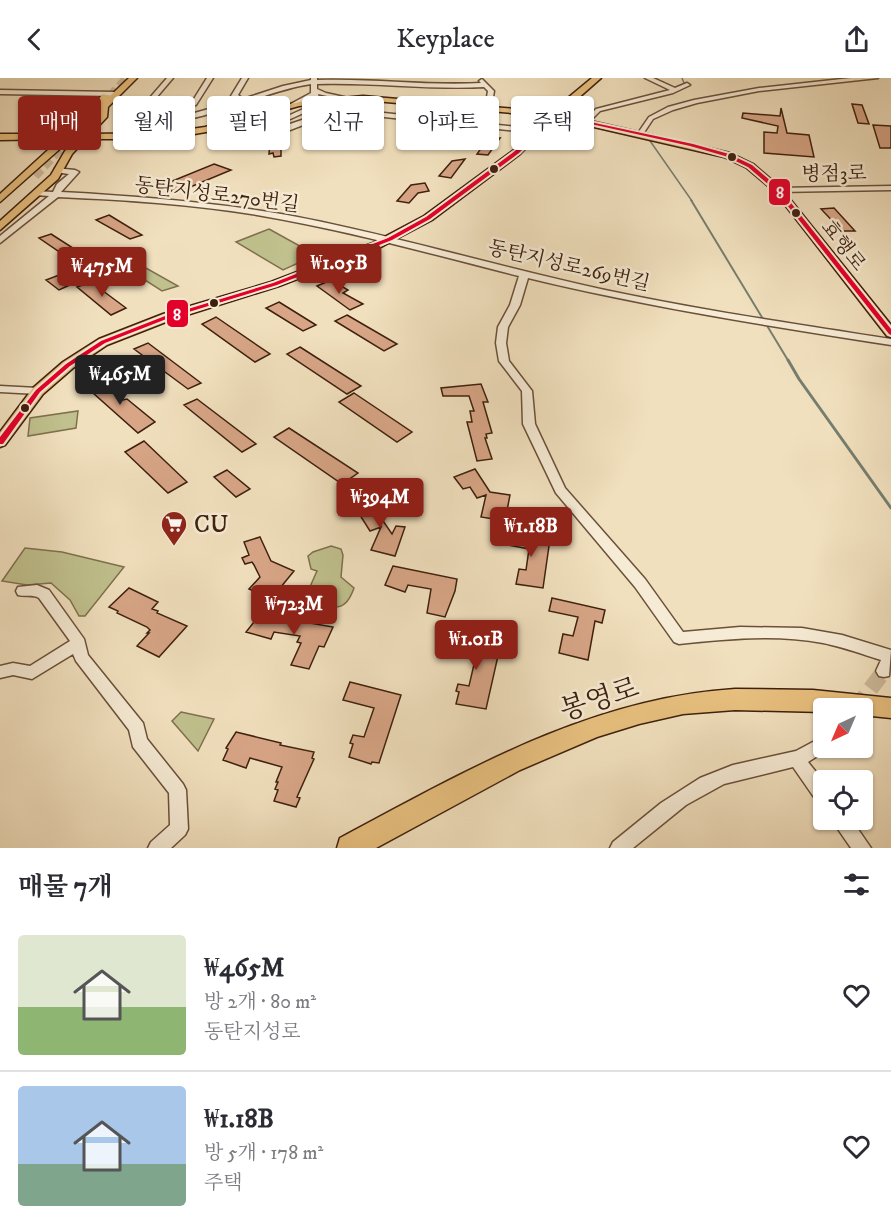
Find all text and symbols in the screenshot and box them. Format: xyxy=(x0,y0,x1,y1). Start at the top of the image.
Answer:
text: Keyplace xyxy=(396,22,495,56)
icon: back xyxy=(18,23,51,56)
icon: share xyxy=(840,23,873,56)
chip: 매매 xyxy=(18,96,101,150)
chip: 월세 xyxy=(113,96,195,150)
chip: 필터 xyxy=(207,96,290,150)
chip: 신규 xyxy=(302,96,384,150)
chip: 아파트 xyxy=(396,96,499,150)
chip: 주택 xyxy=(511,96,594,150)
unlabelled marker xyxy=(726,151,738,163)
street label: 병점3로 xyxy=(801,161,867,188)
unlabelled marker xyxy=(488,163,500,175)
street label: 동탄지성로270번길 xyxy=(133,173,301,218)
line badge: 8 xyxy=(768,178,791,206)
text: 8 xyxy=(776,183,784,203)
unlabelled marker xyxy=(790,207,802,219)
street label: 효행로 xyxy=(815,215,871,276)
street label: 동탄지성로269번길 xyxy=(485,236,652,297)
pin: ₩1.05B xyxy=(290,244,388,295)
pin: ₩475M xyxy=(60,247,144,298)
text: ₩1.05B xyxy=(310,251,368,276)
text: ₩475M xyxy=(71,254,133,279)
unlabelled marker xyxy=(208,297,220,309)
line badge: 8 xyxy=(166,299,189,328)
text: 8 xyxy=(173,305,181,325)
pin: ₩465M xyxy=(78,355,162,406)
text: ₩465M xyxy=(89,362,151,387)
unlabelled marker xyxy=(19,402,31,414)
pin: ₩394M xyxy=(338,478,422,529)
text: ₩394M xyxy=(350,485,410,510)
pin: ₩1.18B xyxy=(482,507,580,558)
supermarket icon: CU xyxy=(159,509,189,547)
place label: CU xyxy=(194,510,229,540)
text: ₩1.18B xyxy=(504,514,558,539)
pin: ₩723M xyxy=(252,585,336,636)
text: ₩723M xyxy=(265,592,323,617)
pin: ₩1.01B xyxy=(427,620,525,671)
text: ₩1.01B xyxy=(449,627,503,652)
street label: 봉영로 xyxy=(555,670,643,729)
north arrow xyxy=(813,698,873,758)
map controls xyxy=(813,698,873,830)
button: locate xyxy=(813,770,873,830)
icon: filters xyxy=(840,868,873,901)
text: 매물 7개 xyxy=(18,871,113,904)
text: ₩465M xyxy=(204,952,285,985)
icon: home xyxy=(66,959,138,1031)
icon: heart xyxy=(840,979,873,1012)
text: 방 2개 · 80 m² xyxy=(204,990,316,1015)
text: 동탄지성로 xyxy=(204,1020,301,1045)
text: ₩1.18B xyxy=(204,1103,274,1136)
icon: home xyxy=(66,1110,138,1182)
icon: heart xyxy=(840,1130,873,1163)
text: 방 5개 · 178 m² xyxy=(204,1141,323,1166)
text: 주택 xyxy=(204,1171,243,1196)

